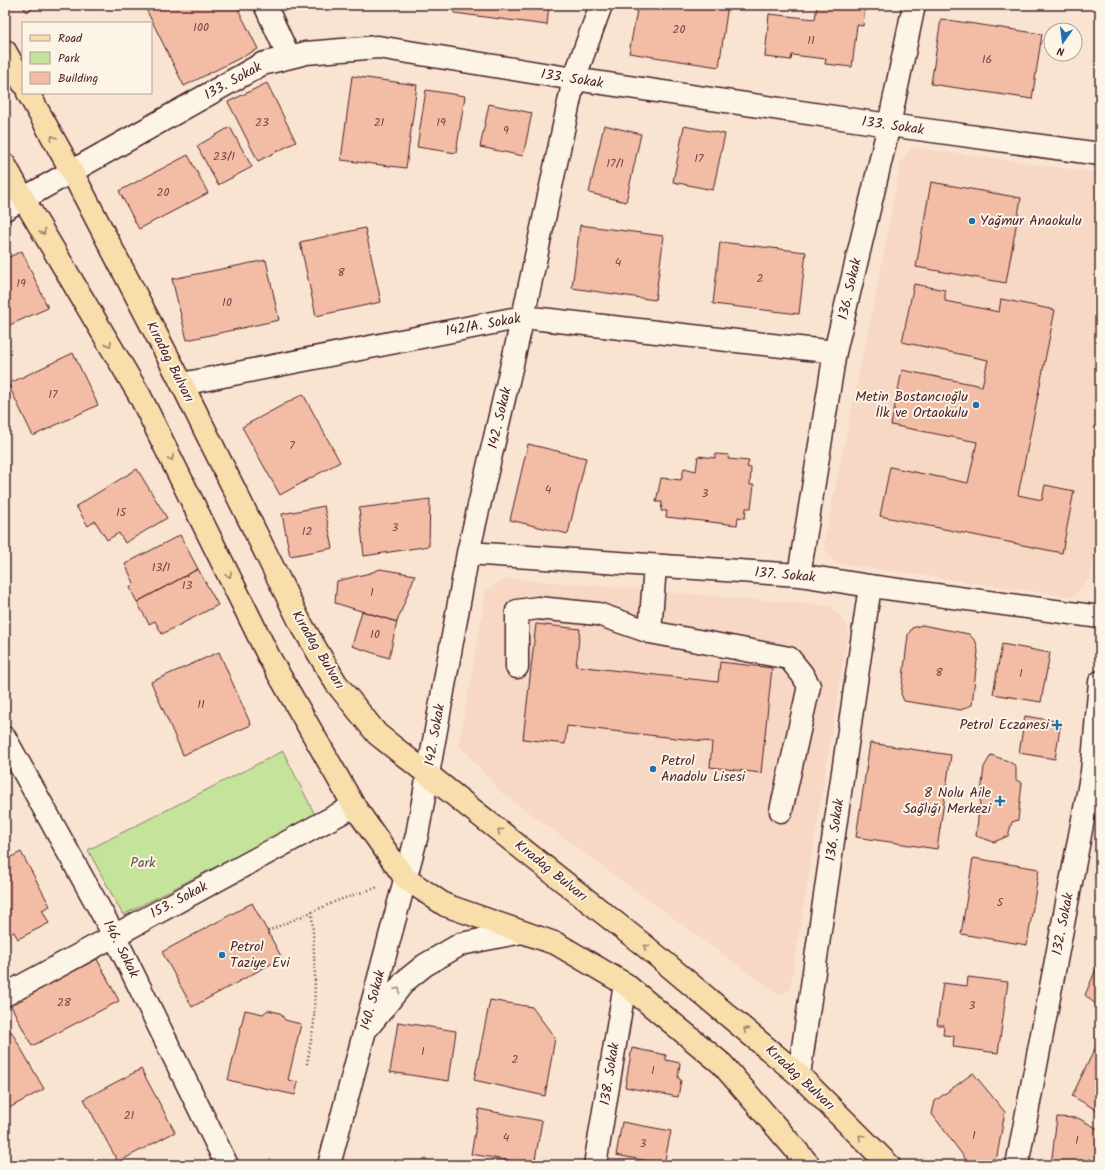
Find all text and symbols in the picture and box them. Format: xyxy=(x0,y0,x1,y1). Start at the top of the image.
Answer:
house number: 100 xyxy=(193,18,209,37)
house number: 20 xyxy=(673,20,685,39)
legend xyxy=(22,22,152,94)
north arrow xyxy=(1043,22,1083,62)
text: Road xyxy=(58,29,83,48)
house number: 11 xyxy=(807,31,815,50)
text: N xyxy=(1055,41,1066,60)
text: Park xyxy=(58,49,80,68)
house number: 16 xyxy=(982,50,992,69)
street label: 133. Sokak xyxy=(200,56,266,106)
street label: 133. Sokak xyxy=(539,63,605,95)
text: Building xyxy=(58,69,98,88)
street label: 133. Sokak xyxy=(860,111,926,141)
house number: 23 xyxy=(255,113,269,132)
house number: 21 xyxy=(374,113,385,132)
house number: 19 xyxy=(436,113,446,132)
house number: 9 xyxy=(503,121,509,140)
one-way arrow xyxy=(50,134,58,142)
house number: 23/1 xyxy=(213,147,235,166)
house number: 17 xyxy=(694,149,704,168)
house number: 17/1 xyxy=(606,154,624,173)
house number: 20 xyxy=(157,183,169,202)
place label: Yağmur Anaokulu xyxy=(980,210,1082,232)
marker: Yağmur Anaokulu xyxy=(967,216,977,226)
one-way arrow xyxy=(39,228,46,235)
house number: 4 xyxy=(615,253,622,272)
street label: 136. Sokak xyxy=(832,256,868,322)
house number: 8 xyxy=(337,263,345,282)
house number: 2 xyxy=(757,269,764,288)
house number: 19 xyxy=(16,274,26,293)
house number: 10 xyxy=(222,293,232,312)
street label: 142/A. Sokak xyxy=(444,307,523,342)
street label: Kıradag Bulvarı xyxy=(140,317,200,407)
one-way arrow xyxy=(105,340,112,347)
house number: 17 xyxy=(48,385,58,404)
street label: 142. Sokak xyxy=(482,385,518,451)
place label: Metin Bostancıoğlu İlk ve Ortaokulu xyxy=(855,386,968,424)
marker: Metin Bostancıoğlu İlk ve Ortaokulu xyxy=(971,400,981,410)
house number: 7 xyxy=(289,436,295,455)
one-way arrow xyxy=(166,454,174,461)
house number: 4 xyxy=(545,480,552,499)
house number: 3 xyxy=(702,484,709,503)
house number: 15 xyxy=(116,503,128,522)
house number: 3 xyxy=(392,518,399,537)
house number: 12 xyxy=(302,522,312,541)
house number: 13/1 xyxy=(152,558,171,577)
street label: 137. Sokak xyxy=(754,561,817,589)
one-way arrow xyxy=(224,570,232,578)
house number: 13 xyxy=(182,576,192,595)
house number: 1 xyxy=(370,583,374,602)
street label: Kıradag Bulvarı xyxy=(286,606,350,694)
house number: 10 xyxy=(370,625,380,644)
house number: 8 xyxy=(935,663,943,682)
house number: 1 xyxy=(1019,664,1023,683)
house number: 11 xyxy=(197,695,205,714)
street label: 142. Sokak xyxy=(419,702,451,768)
place label: Petrol Eczanesi xyxy=(959,714,1050,736)
marker: Petrol Eczanesi xyxy=(1052,720,1062,730)
place label: Petrol Anadolu Lisesi xyxy=(661,750,746,788)
marker: Petrol Anadolu Lisesi xyxy=(648,764,658,774)
place label: 8 Nolu Aile Sağlığı Merkezi xyxy=(903,782,992,820)
marker: 8 Nolu Aile Sağlığı Merkezi xyxy=(994,795,1006,807)
street label: 136. Sokak xyxy=(820,797,850,863)
one-way arrow xyxy=(498,828,505,835)
street label: Kıradag Bulvarı xyxy=(510,835,593,908)
park label: Park xyxy=(130,852,156,874)
street label: 153. Sokak xyxy=(146,875,212,924)
street label: 132. Sokak xyxy=(1046,891,1080,957)
house number: 5 xyxy=(997,893,1005,912)
street label: 146. Sokak xyxy=(97,916,145,982)
place label: Petrol Taziye Evi xyxy=(230,936,290,974)
one-way arrow xyxy=(643,944,650,951)
marker: Petrol Taziye Evi xyxy=(217,950,227,960)
street label: 140. Sokak xyxy=(354,967,392,1033)
one-way arrow xyxy=(393,987,400,994)
house number: 28 xyxy=(57,993,72,1012)
house number: 3 xyxy=(969,996,976,1015)
one-way arrow xyxy=(743,1027,750,1034)
street label: Kıradag Bulvarı xyxy=(760,1040,840,1117)
street label: 138. Sokak xyxy=(594,1041,626,1107)
house number: 1 xyxy=(421,1042,425,1061)
house number: 2 xyxy=(512,1050,519,1069)
house number: 1 xyxy=(651,1061,655,1080)
house number: 21 xyxy=(124,1106,135,1125)
house number: 1 xyxy=(972,1126,976,1145)
house number: 4 xyxy=(503,1128,510,1147)
house number: 1 xyxy=(1075,1131,1079,1150)
house number: 3 xyxy=(640,1134,647,1153)
one-way arrow xyxy=(859,1134,866,1142)

